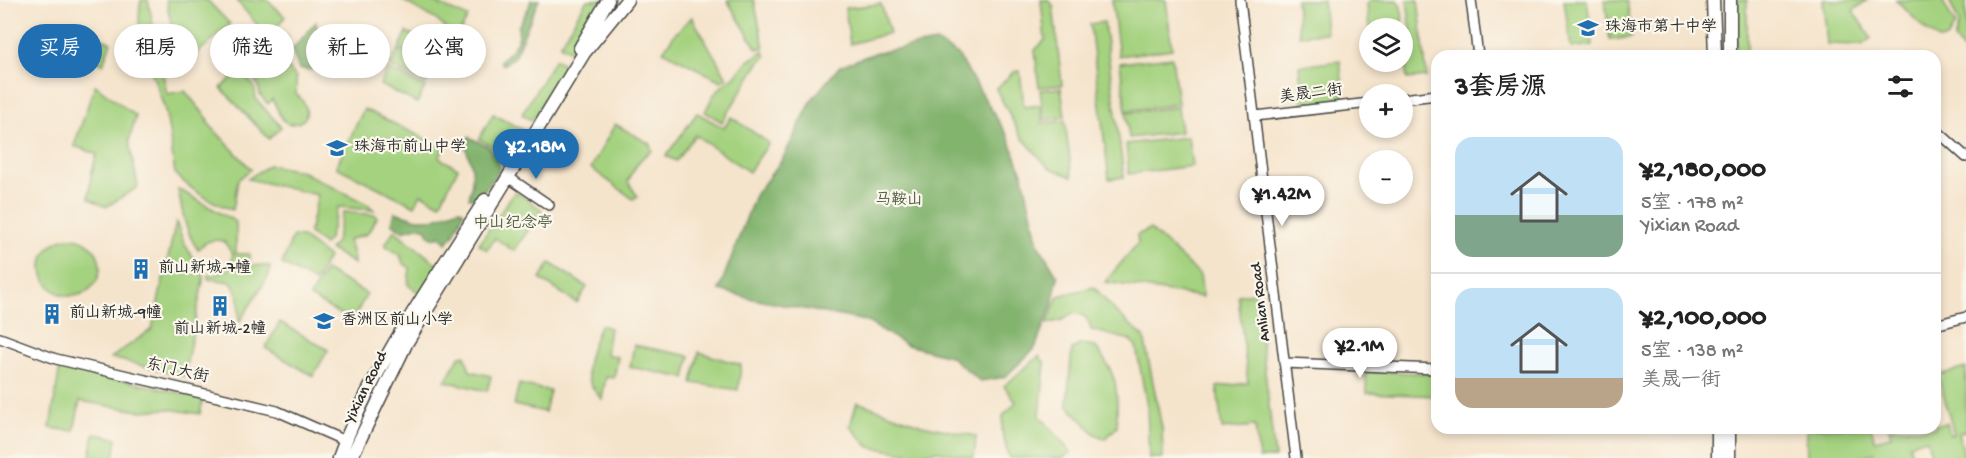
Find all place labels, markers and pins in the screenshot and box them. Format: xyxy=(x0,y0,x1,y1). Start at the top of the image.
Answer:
school or university icon: 珠海市第十中学 xyxy=(1576,16,1600,40)
place label: 珠海市第十中学 xyxy=(1605,17,1717,38)
pin: ¥2.18M xyxy=(487,129,585,180)
school or university icon: 珠海市前山中学 xyxy=(325,136,349,160)
place label: 珠海市前山中学 xyxy=(354,137,466,158)
pin: ¥1.42M xyxy=(1233,176,1331,227)
building icon: 前山新城-7幢 xyxy=(129,257,153,281)
place label: 前山新城-7幢 xyxy=(158,258,251,279)
building icon: 前山新城-2幢 xyxy=(208,294,232,318)
building icon: 前山新城-9幢 xyxy=(40,302,64,326)
place label: 前山新城-9幢 xyxy=(69,303,162,324)
school or university icon: 香洲区前山小学 xyxy=(312,309,336,333)
place label: 香洲区前山小学 xyxy=(341,310,453,331)
place label: 前山新城-2幢 xyxy=(174,319,266,340)
pin: ¥2.1M xyxy=(1318,328,1402,379)

